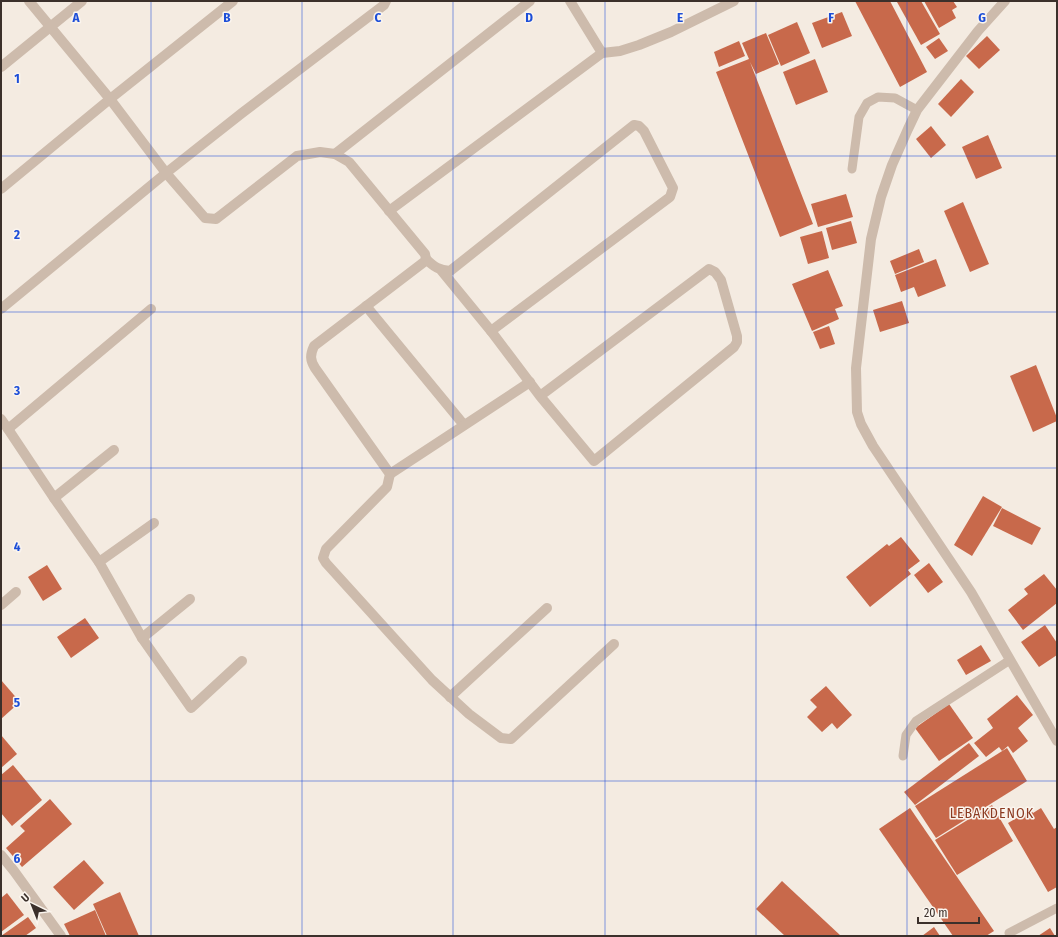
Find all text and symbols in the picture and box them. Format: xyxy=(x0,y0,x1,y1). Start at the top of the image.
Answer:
text: A xyxy=(71,10,80,25)
text: B xyxy=(223,10,231,25)
text: C xyxy=(375,10,382,25)
text: D xyxy=(525,10,533,25)
text: E xyxy=(677,10,683,25)
text: F xyxy=(828,10,834,25)
text: G xyxy=(978,10,986,25)
text: 1 xyxy=(14,71,20,86)
text: 2 xyxy=(13,227,20,242)
text: 3 xyxy=(13,383,20,398)
text: 4 xyxy=(14,539,21,554)
text: 5 xyxy=(14,695,20,710)
district label: LEBAKDENOK xyxy=(950,805,1034,822)
text: 6 xyxy=(14,851,21,866)
north arrow xyxy=(12,885,52,925)
text: U xyxy=(19,891,32,905)
scale bar xyxy=(918,899,979,925)
text: 20 m xyxy=(924,906,948,920)

